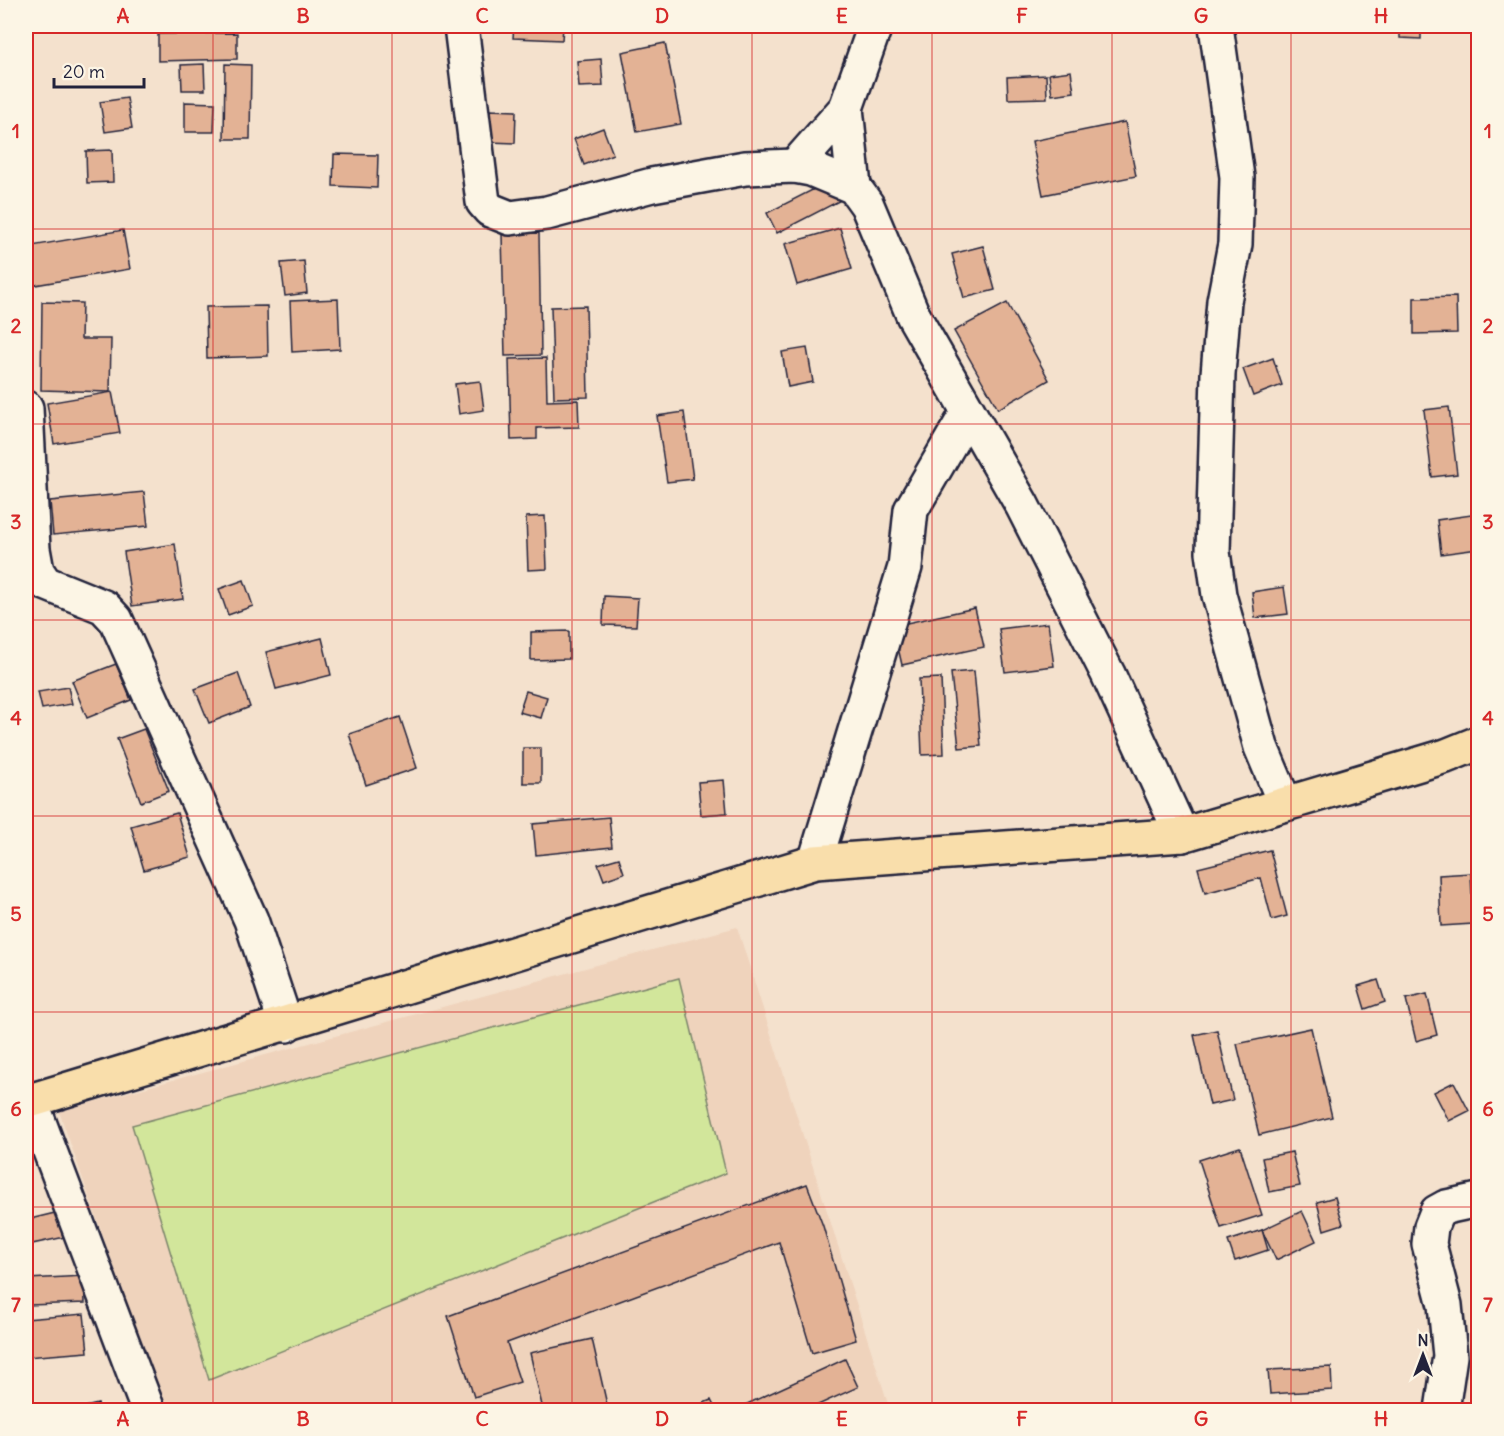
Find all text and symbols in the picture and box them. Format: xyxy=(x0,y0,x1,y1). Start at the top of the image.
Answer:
text: A xyxy=(117,3,130,28)
text: B xyxy=(296,3,310,28)
text: C xyxy=(475,3,489,28)
text: D xyxy=(655,3,669,28)
text: E xyxy=(836,3,848,28)
text: F xyxy=(1016,3,1028,28)
text: G xyxy=(1194,3,1208,28)
text: H xyxy=(1374,3,1388,28)
scale bar xyxy=(54,51,144,89)
text: 20 m xyxy=(63,60,105,83)
text: 1 xyxy=(12,118,20,143)
text: 1 xyxy=(1484,118,1492,143)
text: 2 xyxy=(11,313,22,338)
text: 2 xyxy=(1483,313,1494,338)
text: 3 xyxy=(10,509,22,534)
text: 3 xyxy=(1482,509,1494,534)
text: 4 xyxy=(10,705,22,730)
text: 4 xyxy=(1482,705,1494,730)
text: 5 xyxy=(10,901,22,926)
text: 5 xyxy=(1482,901,1494,926)
text: 6 xyxy=(10,1096,22,1121)
text: 6 xyxy=(1482,1096,1494,1121)
text: 7 xyxy=(11,1292,21,1317)
text: 7 xyxy=(1483,1292,1493,1317)
north arrow xyxy=(1393,1325,1453,1385)
text: N xyxy=(1417,1330,1429,1350)
text: A xyxy=(117,1406,130,1431)
text: B xyxy=(296,1406,310,1431)
text: C xyxy=(475,1406,489,1431)
text: D xyxy=(655,1406,669,1431)
text: E xyxy=(836,1406,848,1431)
text: F xyxy=(1016,1406,1028,1431)
text: G xyxy=(1194,1406,1208,1431)
text: H xyxy=(1374,1406,1388,1431)

